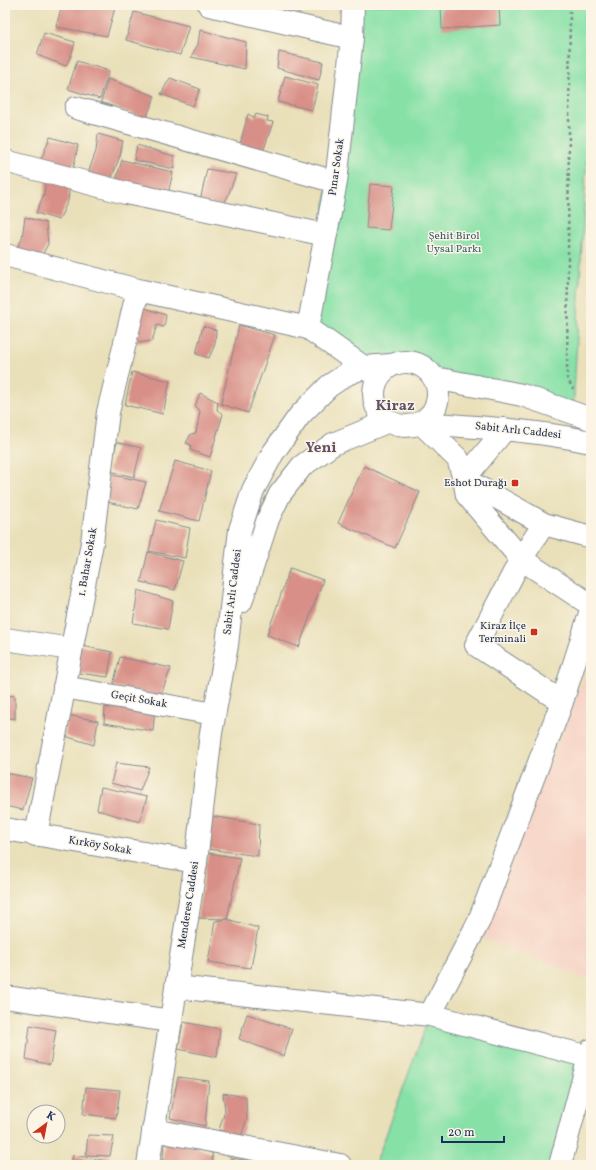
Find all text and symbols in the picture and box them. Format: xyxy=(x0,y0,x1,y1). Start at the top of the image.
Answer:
street label: Pınar Sokak xyxy=(326,137,348,197)
park label: Şehit Birol Uysal Parkı xyxy=(427,229,481,257)
district label: Kiraz xyxy=(375,396,415,417)
street label: Sabit Arlı Caddesi xyxy=(474,419,562,443)
district label: Yeni xyxy=(305,438,337,459)
place label: Eshot Durağı xyxy=(444,476,507,491)
marker: Eshot Durağı xyxy=(510,478,520,488)
street label: 1. Bahar Sokak xyxy=(75,526,101,598)
street label: Sabit Arlı Caddesi xyxy=(220,548,246,636)
place label: Kiraz İlçe Terminali xyxy=(479,619,526,647)
marker: Kiraz İlçe Terminali xyxy=(529,627,539,637)
street label: Geçit Sokak xyxy=(110,688,168,712)
street label: Kırköy Sokak xyxy=(67,833,133,859)
street label: Menderes Caddesi xyxy=(175,860,203,950)
north arrow xyxy=(26,1104,66,1144)
text: K xyxy=(43,1108,58,1125)
scale bar xyxy=(442,1118,504,1144)
text: 20 m xyxy=(448,1125,475,1141)

